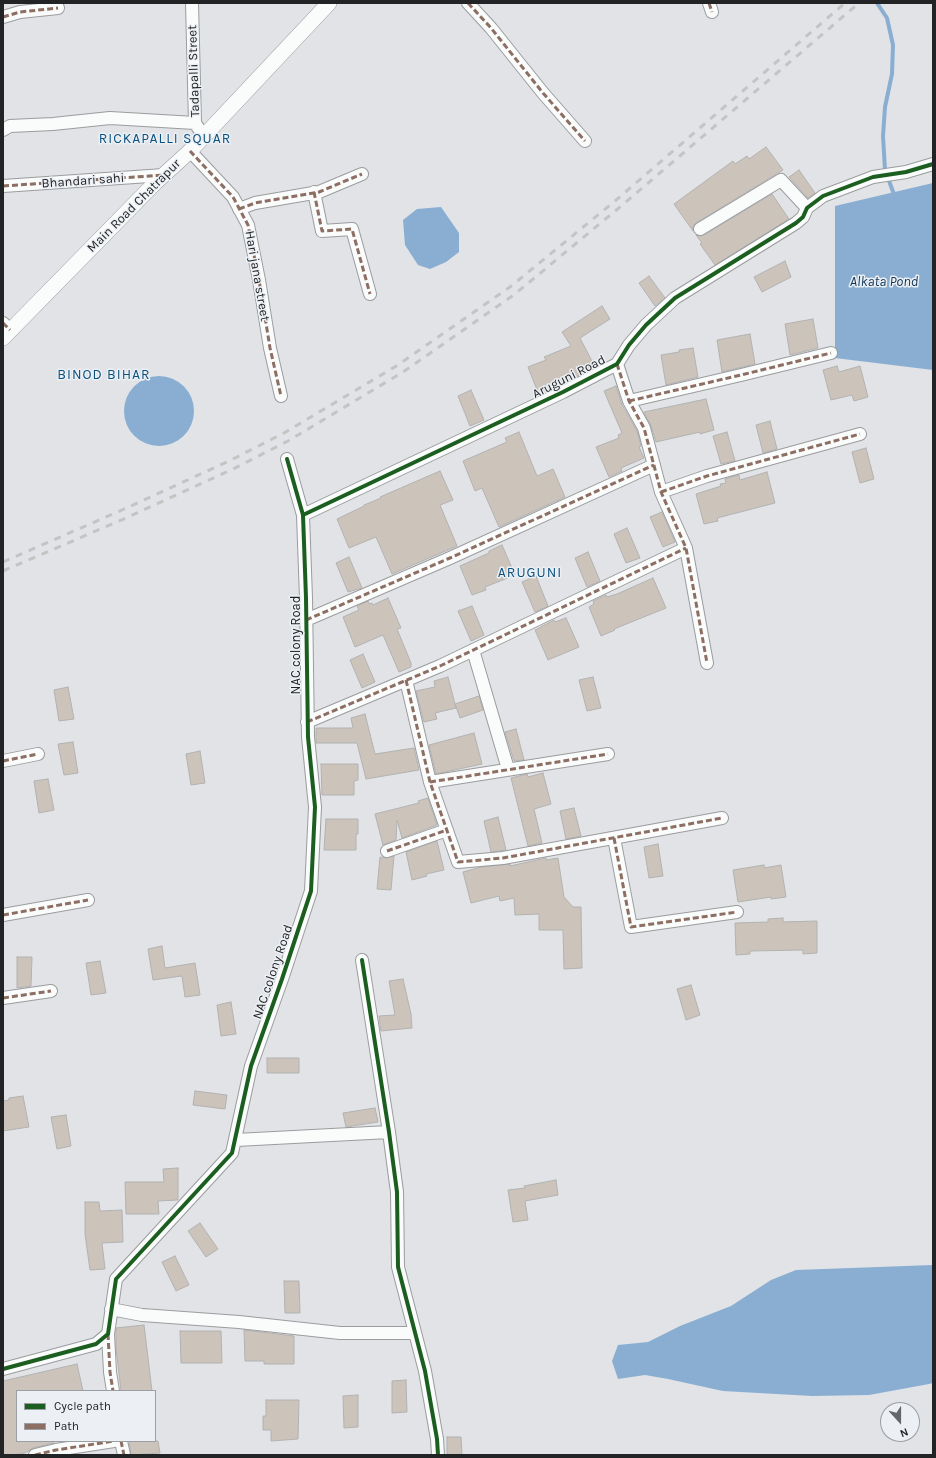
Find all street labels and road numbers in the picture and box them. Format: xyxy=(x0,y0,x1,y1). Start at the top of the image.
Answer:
street label: Tadapalli Street xyxy=(185,25,203,117)
street label: Main Road Chatrapur xyxy=(84,156,184,256)
street label: Bhandari sahi xyxy=(41,170,125,192)
street label: Hari jana street xyxy=(241,230,273,322)
street label: Aruguni Road xyxy=(530,352,608,402)
street label: NAC colony Road xyxy=(288,596,304,694)
street label: NAC colony Road xyxy=(250,923,296,1021)

